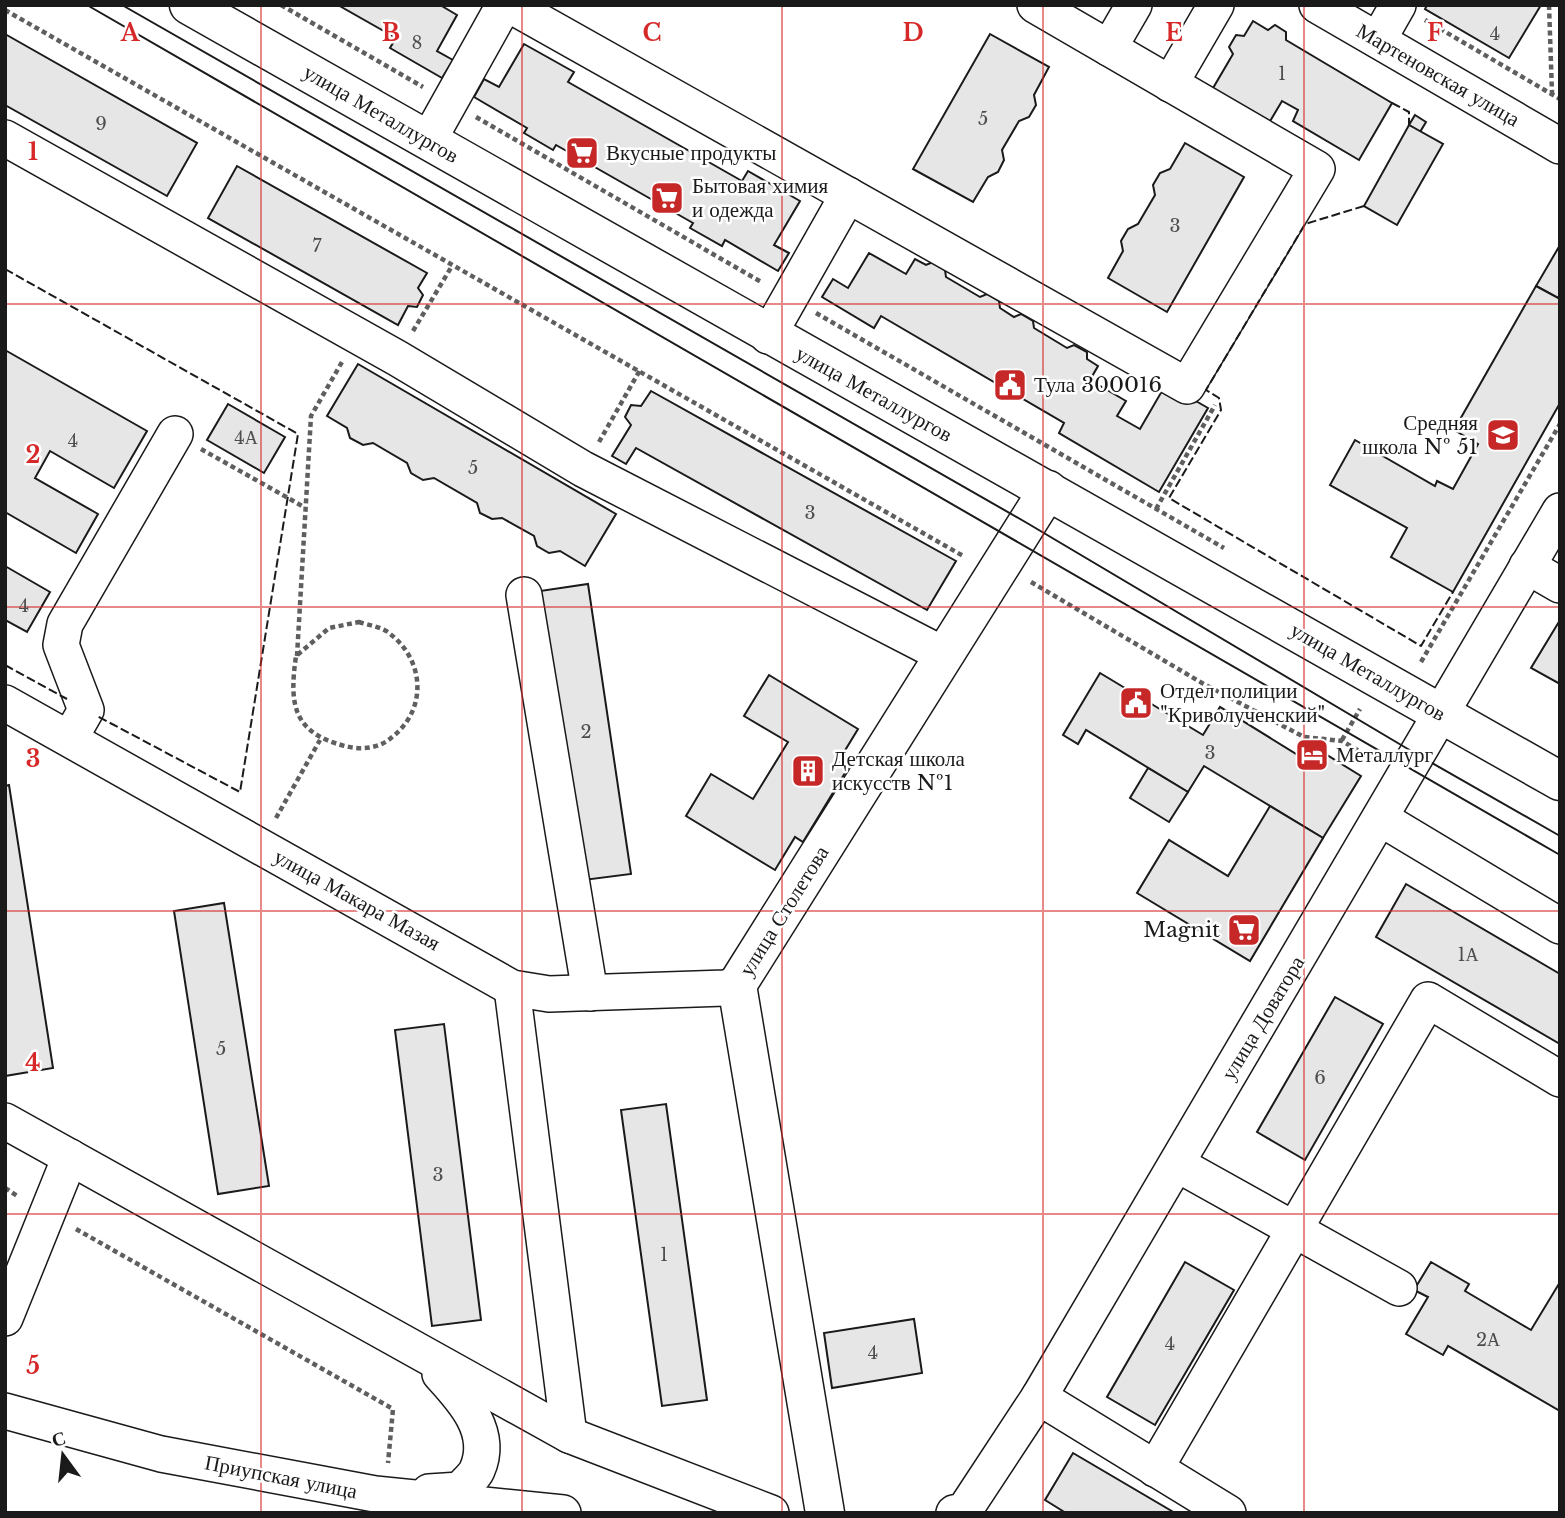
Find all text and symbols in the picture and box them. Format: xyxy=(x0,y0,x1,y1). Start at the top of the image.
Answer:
street label: Мартеновская улица xyxy=(1352,18,1525,133)
text: A xyxy=(120,19,141,47)
text: B xyxy=(382,19,400,47)
text: C xyxy=(643,19,661,47)
text: D xyxy=(902,19,924,47)
text: E xyxy=(1165,19,1183,47)
text: F xyxy=(1427,19,1443,47)
house number: 4 xyxy=(1490,23,1500,45)
house number: 8 xyxy=(412,32,422,54)
street label: улица Металлургов xyxy=(299,59,463,169)
house number: 1 xyxy=(1278,63,1286,85)
house number: 5 xyxy=(978,108,988,130)
house number: 9 xyxy=(95,113,107,135)
supermarket icon: Вкусные продукты xyxy=(563,134,601,172)
text: 1 xyxy=(28,138,38,166)
place label: Вкусные продукты xyxy=(606,140,776,166)
place label: Бытовая химия и одежда xyxy=(692,173,828,223)
supermarket icon: Бытовая химия и одежда xyxy=(648,179,686,217)
house number: 3 xyxy=(1169,215,1181,237)
house number: 7 xyxy=(312,235,322,257)
street label: улица Металлургов xyxy=(791,340,957,448)
public building icon: Тула 300016 xyxy=(991,366,1029,404)
place label: Тула 300016 xyxy=(1034,372,1162,398)
place label: Средняя школа № 51 xyxy=(1362,410,1478,460)
school or university icon: Средняя школа № 51 xyxy=(1484,416,1522,454)
house number: 4А xyxy=(234,427,258,449)
house number: 4 xyxy=(68,430,78,452)
text: 2 xyxy=(26,441,40,469)
house number: 5 xyxy=(468,457,478,479)
house number: 3 xyxy=(804,502,816,524)
house number: 4 xyxy=(19,595,29,617)
street label: улица Металлургов xyxy=(1286,617,1450,727)
place label: Отдел полиции "Криволученский" xyxy=(1160,678,1325,728)
public building icon: Отдел полиции "Криволученский" xyxy=(1117,684,1155,722)
house number: 2 xyxy=(580,721,592,743)
hotel icon: Металлург xyxy=(1293,736,1331,774)
house number: 3 xyxy=(1204,742,1216,764)
place label: Металлург xyxy=(1336,742,1434,768)
text: 3 xyxy=(26,745,40,773)
place label: Детская школа искусств №1 xyxy=(832,746,966,796)
building icon: Детская школа искусств №1 xyxy=(789,752,827,790)
street label: улица Столетова xyxy=(734,840,835,981)
street label: улица Макара Мазая xyxy=(269,843,445,957)
supermarket icon: Magnit xyxy=(1225,911,1263,949)
place label: Magnit xyxy=(1143,917,1220,943)
house number: 1А xyxy=(1457,944,1479,966)
street label: улица Доватора xyxy=(1216,951,1311,1085)
house number: 5 xyxy=(216,1038,226,1060)
text: 4 xyxy=(25,1049,41,1077)
house number: 6 xyxy=(1314,1067,1326,1089)
house number: 3 xyxy=(432,1164,444,1186)
house number: 1 xyxy=(660,1244,668,1266)
house number: 2А xyxy=(1476,1329,1500,1351)
house number: 4 xyxy=(1165,1333,1175,1355)
house number: 4 xyxy=(868,1342,878,1364)
text: 5 xyxy=(26,1352,40,1380)
north arrow xyxy=(28,1420,98,1490)
text: С xyxy=(49,1426,68,1452)
street label: Приупская улица xyxy=(203,1449,360,1505)

